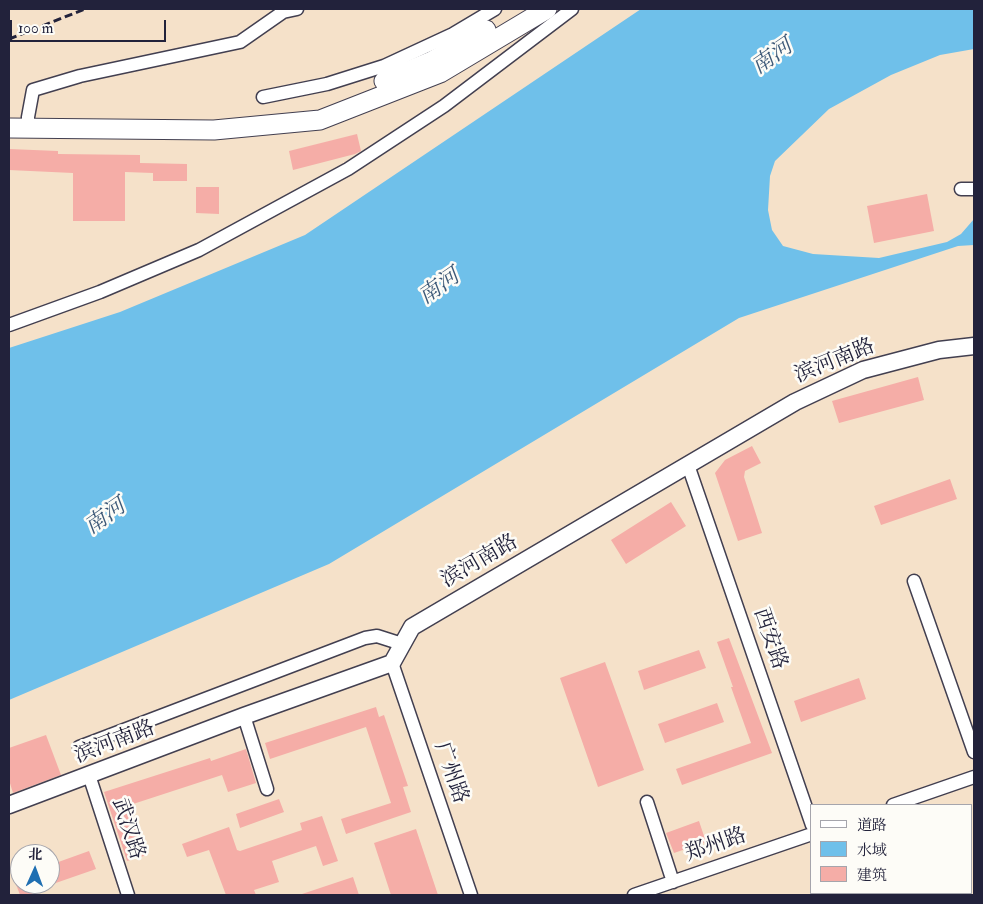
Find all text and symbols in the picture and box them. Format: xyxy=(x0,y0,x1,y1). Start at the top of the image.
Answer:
scale bar xyxy=(12,10,169,42)
text: 100 m xyxy=(18,19,53,38)
water label: 南河 xyxy=(747,35,799,81)
water label: 南河 xyxy=(414,265,466,311)
street label: 滨河南路 xyxy=(791,335,879,389)
water label: 南河 xyxy=(80,495,132,541)
street label: 滨河南路 xyxy=(437,530,523,594)
street label: 西安路 xyxy=(747,605,791,673)
street label: 滨河南路 xyxy=(71,716,159,770)
street label: 广州路 xyxy=(428,739,472,807)
street label: 武汉路 xyxy=(105,795,149,863)
legend xyxy=(810,804,973,894)
text: 道路 xyxy=(857,816,887,835)
street label: 郑州路 xyxy=(682,824,750,868)
text: 水域 xyxy=(857,841,887,860)
north arrow xyxy=(10,844,60,894)
text: 北 xyxy=(28,846,43,863)
text: 建筑 xyxy=(857,866,887,885)

